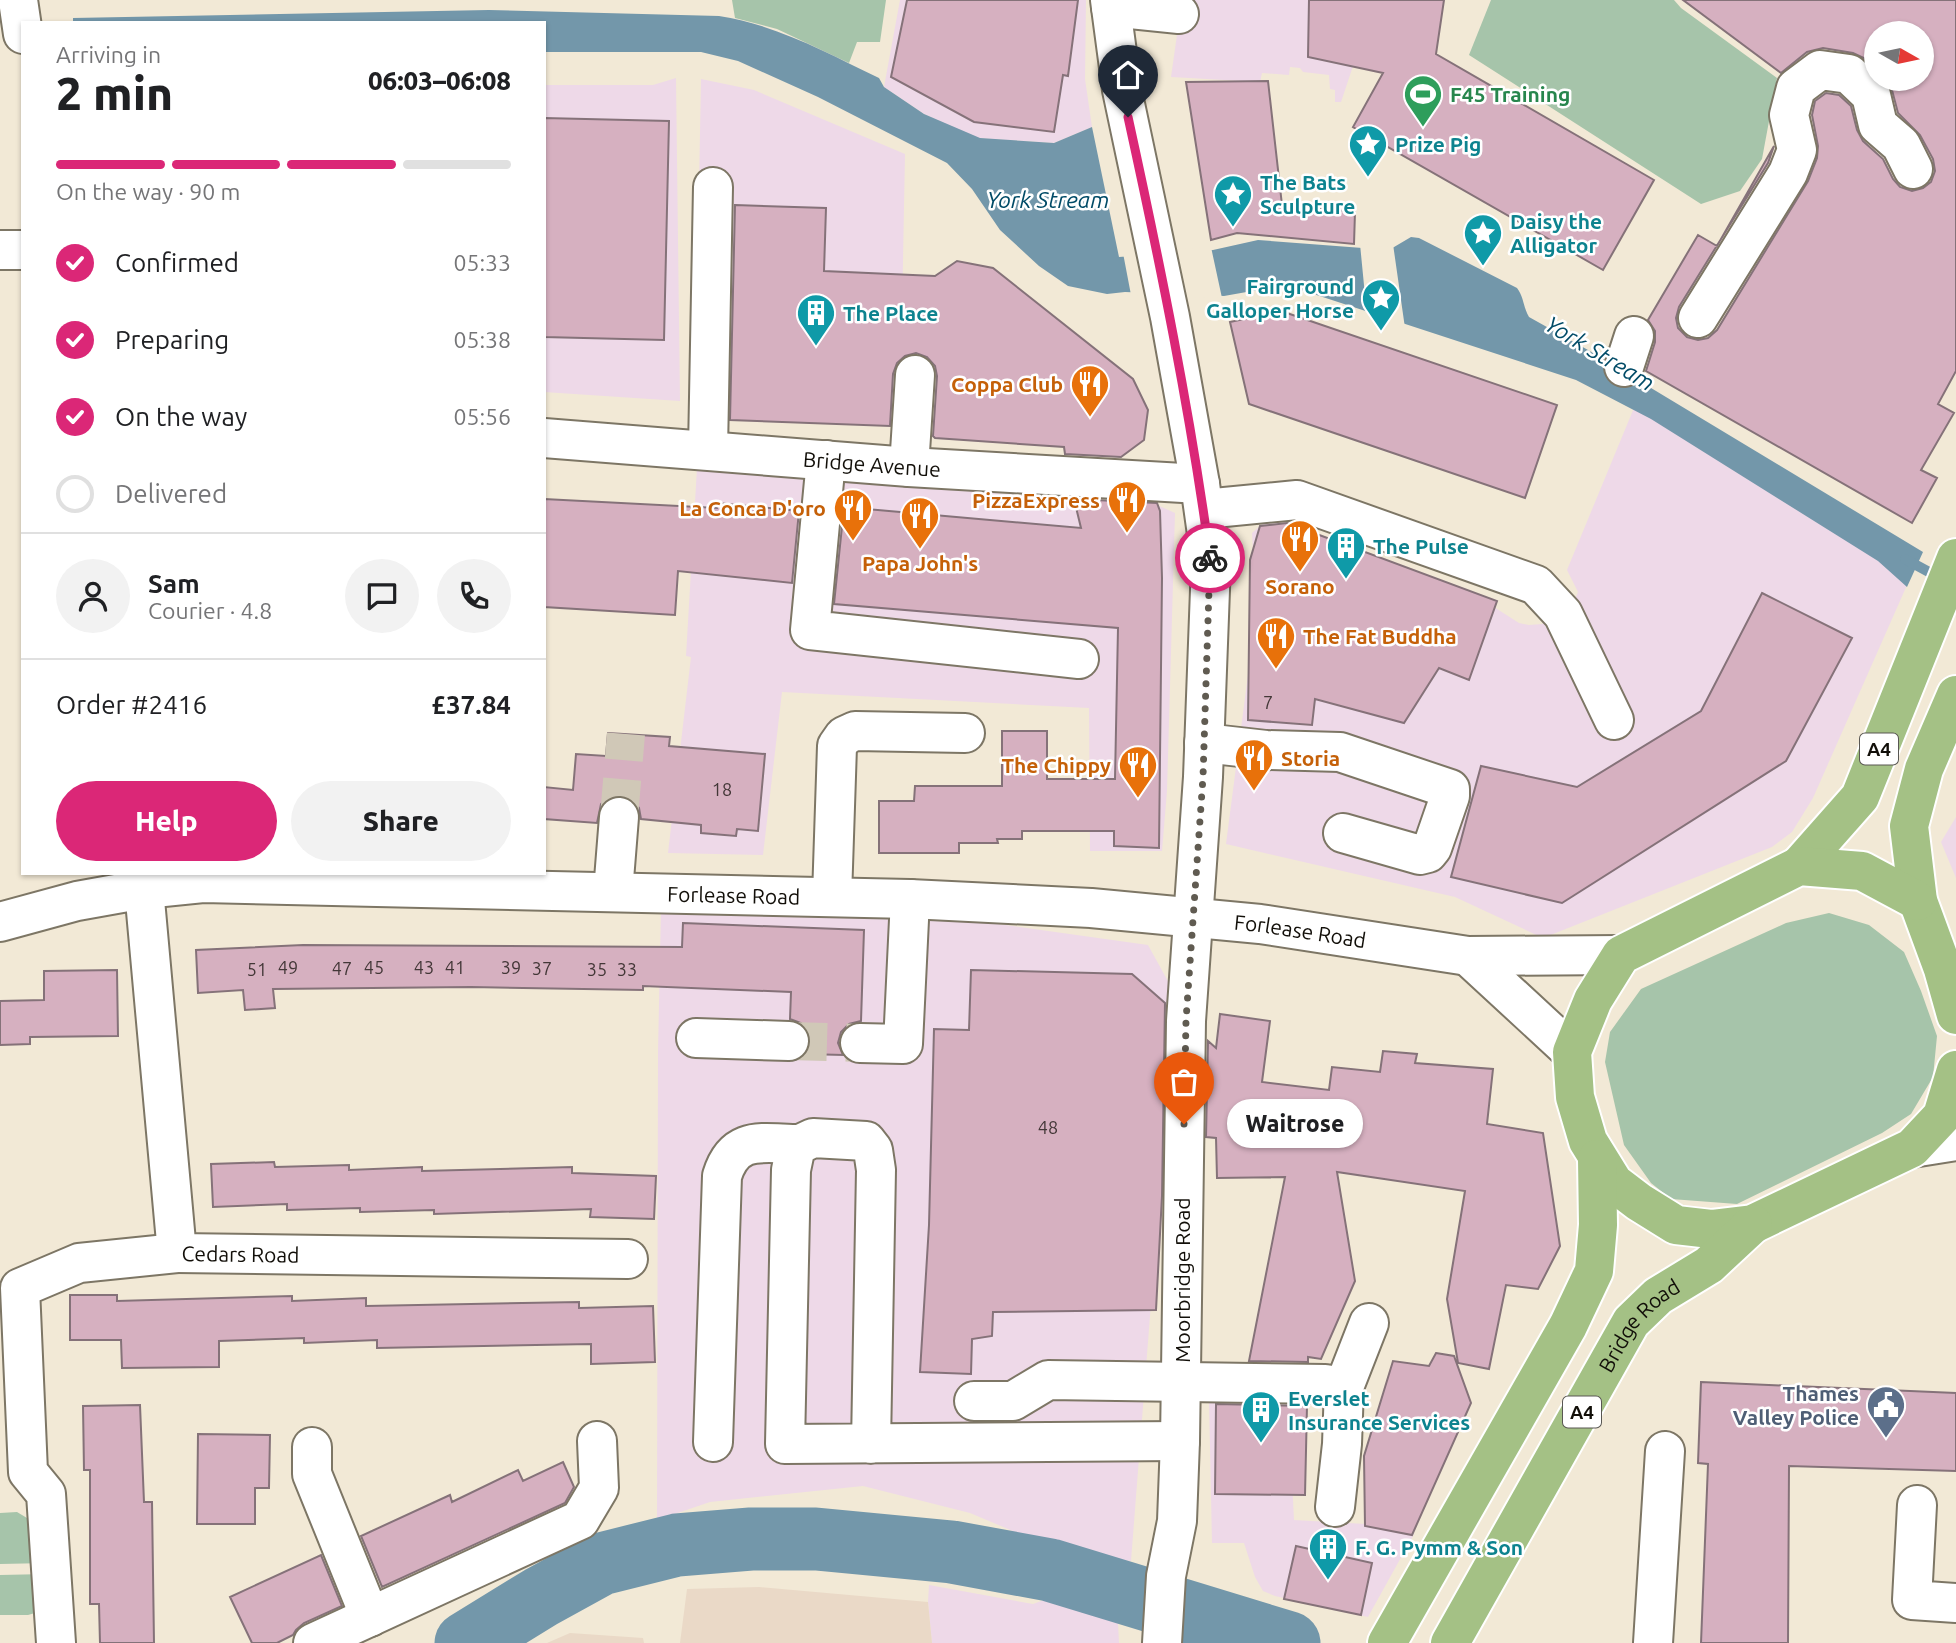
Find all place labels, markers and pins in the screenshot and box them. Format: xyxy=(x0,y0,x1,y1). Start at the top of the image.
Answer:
pin xyxy=(1098,45,1158,117)
sports icon: F45 Training xyxy=(1402,73,1444,128)
place label: F45 Training xyxy=(1450,82,1570,106)
place icon: Prize Pig xyxy=(1347,123,1389,178)
place label: Prize Pig xyxy=(1395,132,1481,156)
place label: The Bats Sculpture xyxy=(1260,170,1355,218)
place icon: The Bats Sculpture xyxy=(1212,173,1254,228)
place label: Daisy the Alligator xyxy=(1510,209,1602,257)
place icon: Daisy the Alligator xyxy=(1462,212,1504,267)
place label: Fairground Galloper Horse xyxy=(1206,274,1354,322)
place icon: Fairground Galloper Horse xyxy=(1360,277,1402,332)
building icon: The Place xyxy=(795,292,837,347)
place label: The Place xyxy=(843,301,938,325)
restaurant icon: Coppa Club xyxy=(1069,363,1111,418)
place label: Coppa Club xyxy=(951,372,1063,396)
restaurant icon: PizzaExpress xyxy=(1106,479,1148,534)
restaurant icon: La Conca D'oro xyxy=(832,487,874,542)
place label: PizzaExpress xyxy=(972,488,1100,512)
restaurant icon: Papa John's xyxy=(899,495,941,550)
place label: La Conca D'oro xyxy=(679,496,826,520)
restaurant icon: Sorano xyxy=(1279,518,1321,573)
building icon: The Pulse xyxy=(1325,525,1367,580)
place label: The Pulse xyxy=(1373,534,1469,558)
place label: Papa John's xyxy=(862,551,978,575)
place label: Sorano xyxy=(1265,574,1335,598)
restaurant icon: The Fat Buddha xyxy=(1255,615,1297,670)
place label: The Fat Buddha xyxy=(1303,624,1457,648)
restaurant icon: Storia xyxy=(1233,737,1275,792)
restaurant icon: The Chippy xyxy=(1117,744,1159,799)
place label: Storia xyxy=(1281,746,1340,770)
place label: The Chippy xyxy=(1001,753,1111,777)
pin xyxy=(1154,1052,1214,1124)
callout: Waitrose xyxy=(1226,1100,1362,1148)
place label: Thames Valley Police xyxy=(1733,1381,1859,1429)
public building icon: Thames Valley Police xyxy=(1865,1384,1907,1439)
place label: Everslet Insurance Services xyxy=(1288,1386,1470,1434)
building icon: Everslet Insurance Services xyxy=(1240,1389,1282,1444)
building icon: F. G. Pymm & Son xyxy=(1307,1526,1349,1581)
place label: F. G. Pymm & Son xyxy=(1355,1535,1523,1559)

